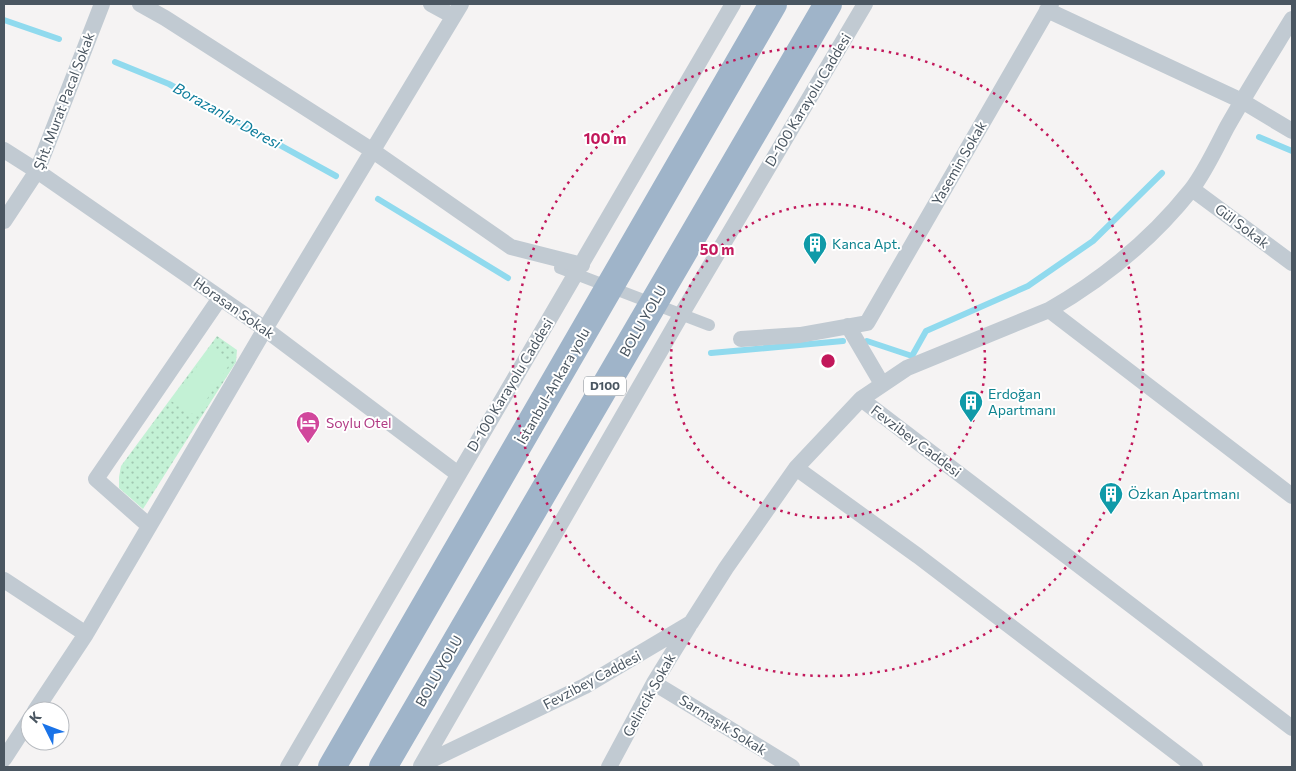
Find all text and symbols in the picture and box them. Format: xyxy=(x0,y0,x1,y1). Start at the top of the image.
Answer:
street label: Şht. Murat Pacal Sokak xyxy=(29,29,98,172)
street label: D-100 Karayolu Caddesi xyxy=(761,30,854,169)
water label: Borazanlar Deresi xyxy=(171,78,285,153)
street label: Yasemin Sokak xyxy=(928,117,990,208)
text: 100 m xyxy=(584,129,626,147)
street label: Gül Sokak xyxy=(1212,200,1273,252)
building icon: Kanca Apt. xyxy=(802,231,828,265)
place label: Kanca Apt. xyxy=(832,235,901,252)
text: 50 m xyxy=(700,240,734,258)
street label: Horasan Sokak xyxy=(190,273,278,342)
street label: BOLU YOLU xyxy=(615,282,670,359)
street label: D-100 Karayolu Caddesi xyxy=(463,315,556,454)
street label: İstanbul-Ankara yolu xyxy=(512,325,593,447)
centre of rings xyxy=(819,352,837,370)
road number: D100 xyxy=(584,376,626,396)
place label: Erdoğan Apartmanı xyxy=(988,385,1056,418)
building icon: Erdoğan Apartmanı xyxy=(958,389,984,423)
street label: Fevzibey Caddesi xyxy=(868,401,965,480)
hotel icon: Soylu Otel xyxy=(295,410,321,444)
place label: Soylu Otel xyxy=(326,414,392,431)
building icon: Özkan Apartmanı xyxy=(1098,481,1124,515)
place label: Özkan Apartmanı xyxy=(1128,485,1240,502)
street label: BOLU YOLU xyxy=(411,632,466,709)
street label: Fevzibey Caddesi xyxy=(540,647,644,713)
street label: Gelincik Sokak xyxy=(619,650,679,739)
street label: Sarmaşık Sokak xyxy=(676,691,771,758)
north arrow xyxy=(20,701,70,751)
text: K xyxy=(25,707,45,726)

